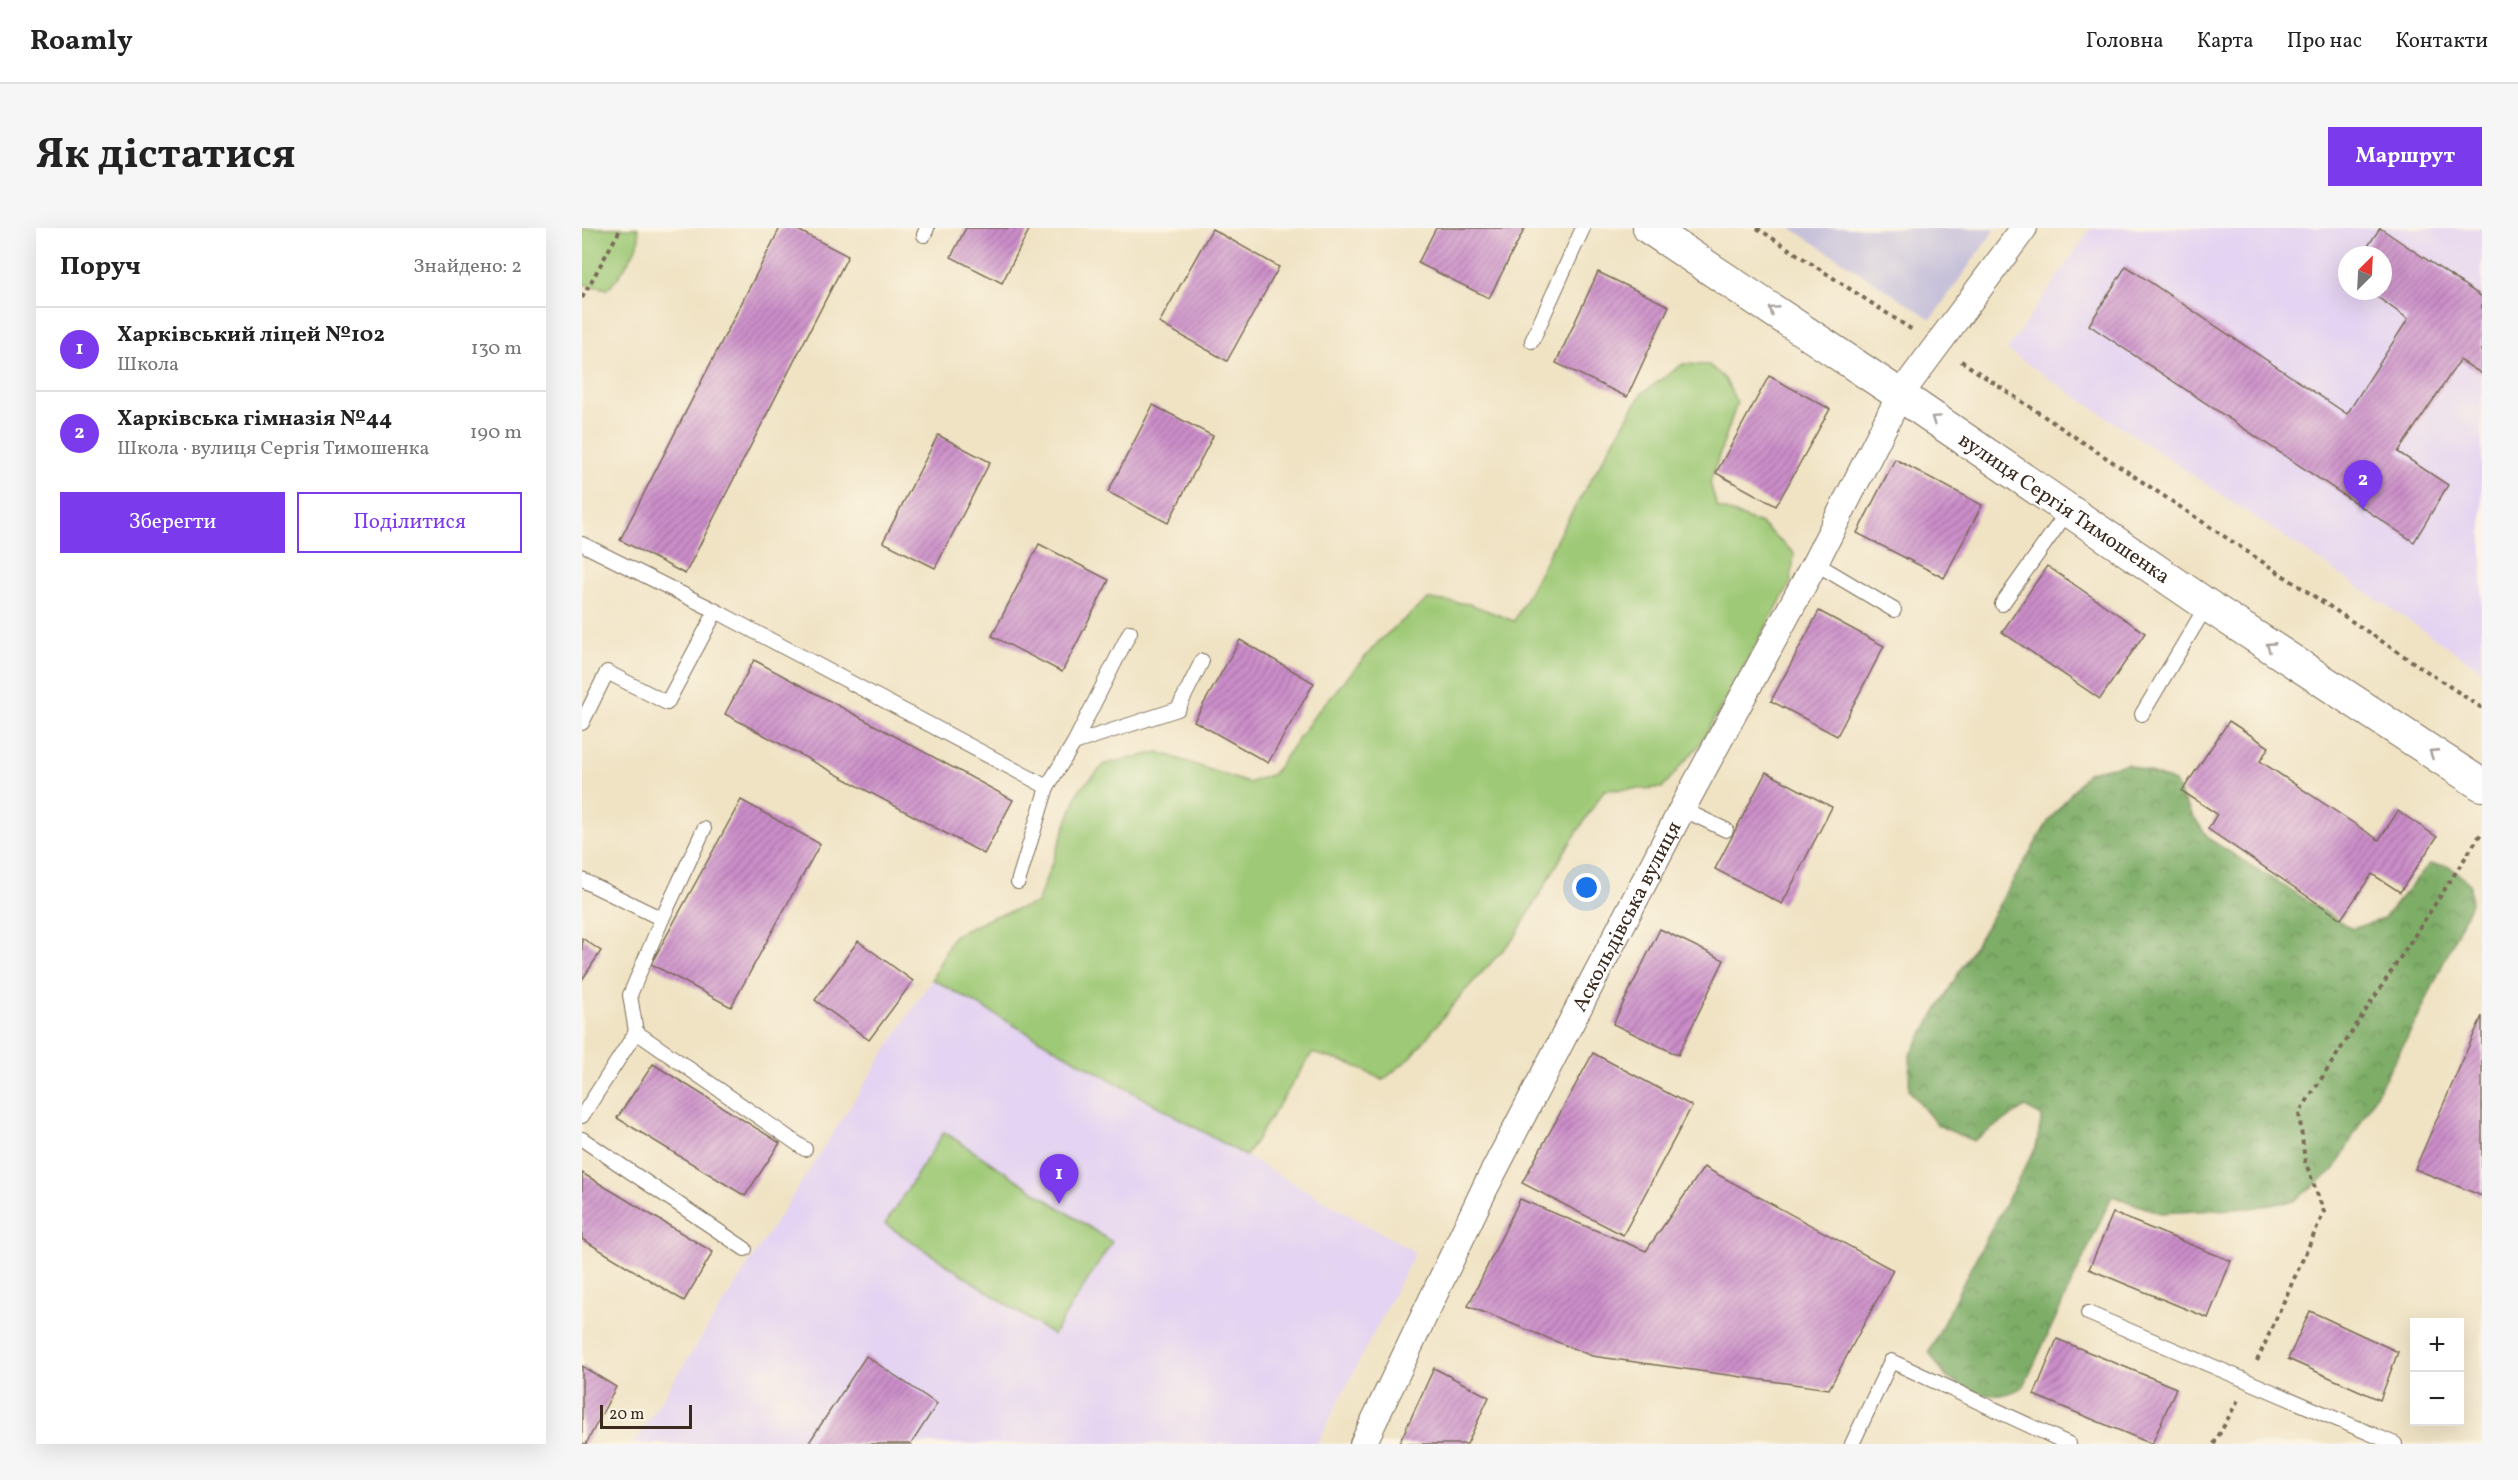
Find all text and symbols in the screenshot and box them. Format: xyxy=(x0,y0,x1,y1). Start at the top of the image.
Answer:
text: Roamly xyxy=(30,22,133,61)
text: Головна xyxy=(2086,27,2164,56)
text: Карта xyxy=(2197,27,2254,56)
text: Про нас xyxy=(2287,27,2362,56)
text: Контакти xyxy=(2395,27,2488,56)
text: Як дістатися xyxy=(36,127,296,186)
button: Маршрут xyxy=(2328,127,2482,186)
north arrow xyxy=(2338,246,2392,300)
text: Поруч xyxy=(60,249,141,285)
text: Знайдено: 2 xyxy=(413,253,522,281)
one-way arrow xyxy=(1769,306,1780,317)
text: Харківський ліцей №102 xyxy=(117,320,385,351)
text: 1 xyxy=(75,335,84,363)
text: 130 m xyxy=(471,335,522,363)
text: Школа xyxy=(117,351,179,379)
text: Харківська гімназія №44 xyxy=(117,404,392,435)
one-way arrow xyxy=(1930,415,1941,426)
text: 2 xyxy=(74,419,85,447)
text: 190 m xyxy=(470,419,522,447)
street label: вулиця Сергія Тимошенка xyxy=(1952,426,2175,592)
text: Школа · вулиця Сергія Тимошенка xyxy=(117,435,429,463)
pin: 2 xyxy=(2344,460,2382,510)
button: Зберегти xyxy=(60,492,285,553)
button: Поділитися xyxy=(297,492,522,553)
one-way arrow xyxy=(2266,642,2276,654)
one-way arrow xyxy=(2429,749,2440,760)
street label: Аскольдівська вулиця xyxy=(1566,816,1689,1017)
your location xyxy=(1572,873,1601,902)
pin: 1 xyxy=(1040,1154,1078,1204)
map controls xyxy=(2410,1318,2464,1426)
button: + xyxy=(2410,1318,2464,1372)
button: − xyxy=(2410,1372,2464,1426)
scale bar xyxy=(600,1402,692,1430)
text: 20 m xyxy=(609,1404,644,1426)

